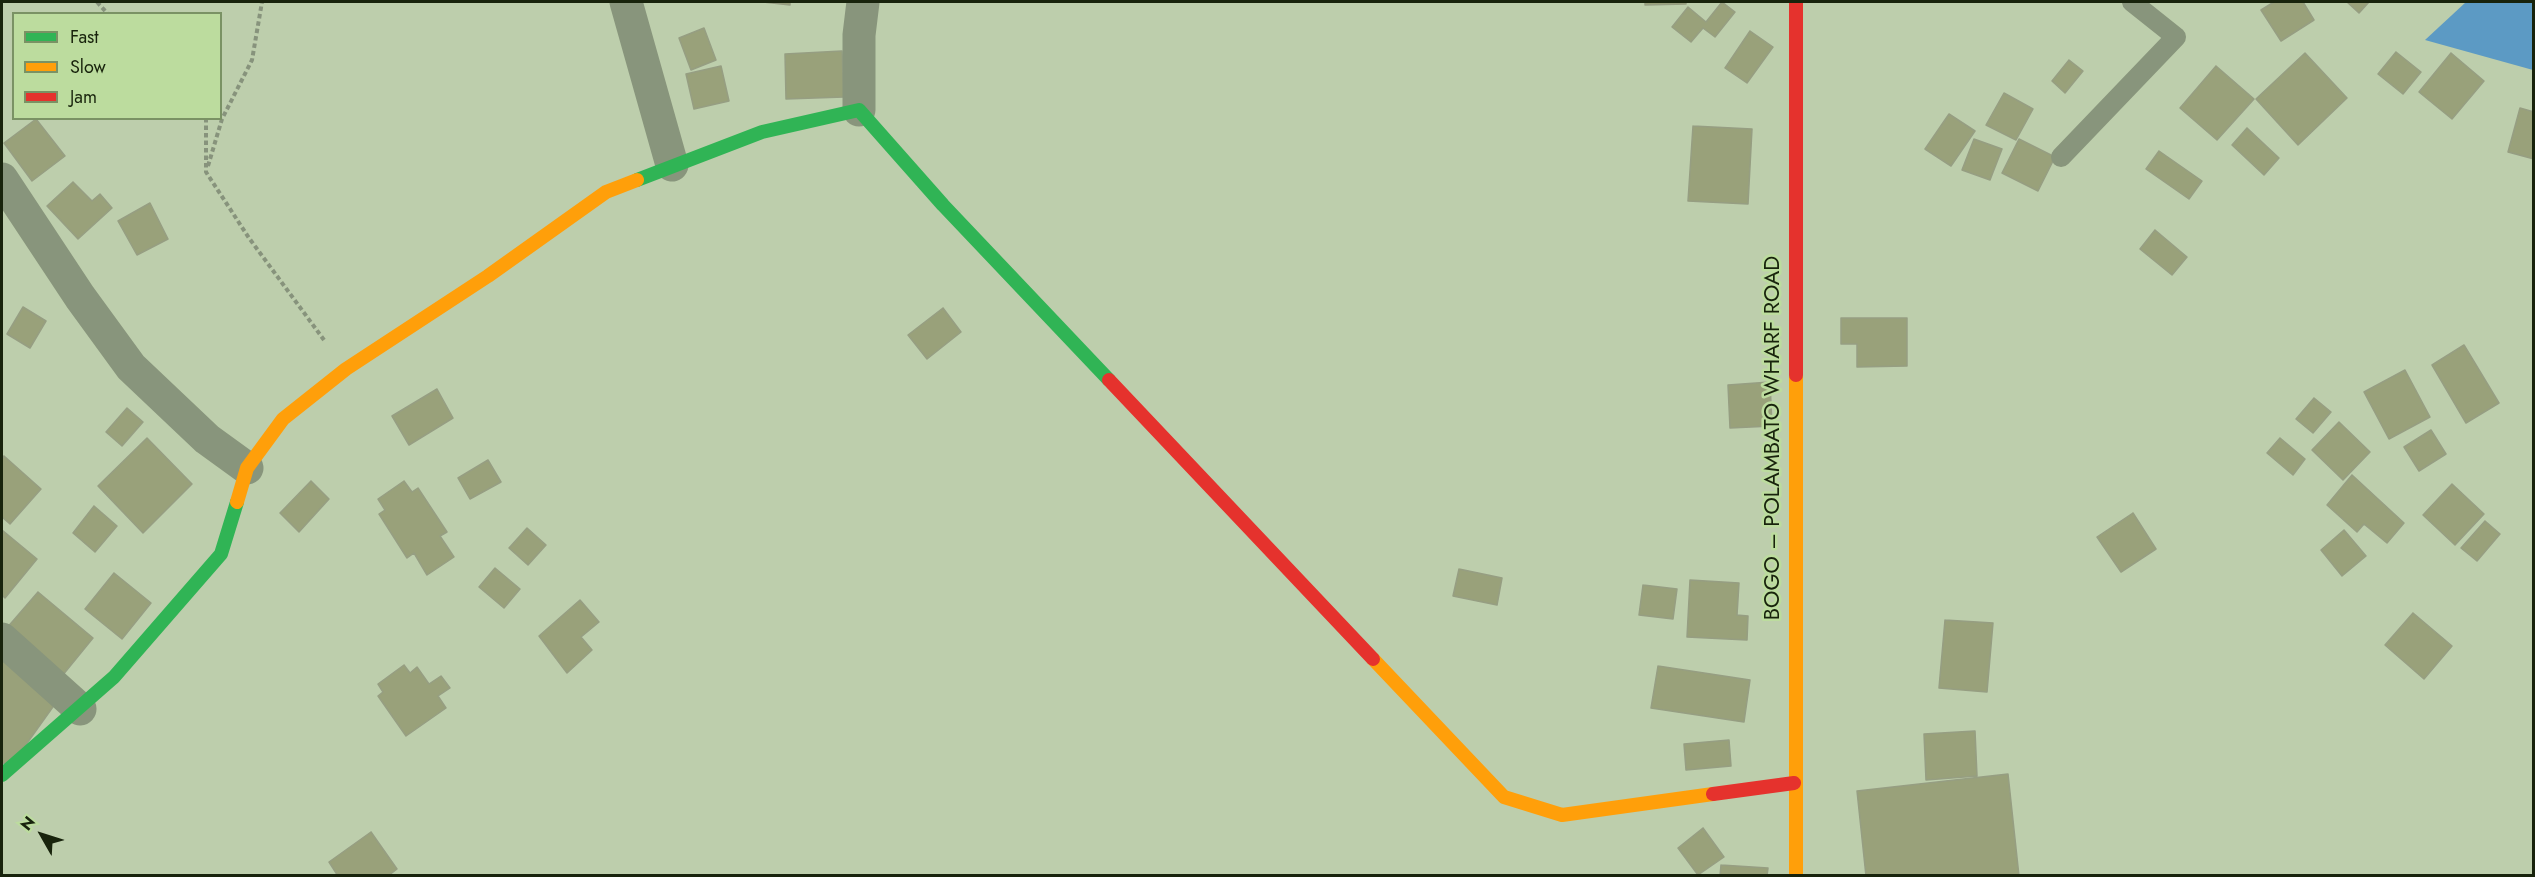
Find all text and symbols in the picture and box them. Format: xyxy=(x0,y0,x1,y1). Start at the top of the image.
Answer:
legend xyxy=(12,12,222,120)
text: Fast xyxy=(70,24,99,50)
text: Slow xyxy=(70,54,106,80)
text: Jam xyxy=(70,84,97,110)
street label: BOGO – POLAMBATO WHARF ROAD xyxy=(1761,256,1787,620)
north arrow xyxy=(12,805,72,865)
text: N xyxy=(15,811,41,836)

